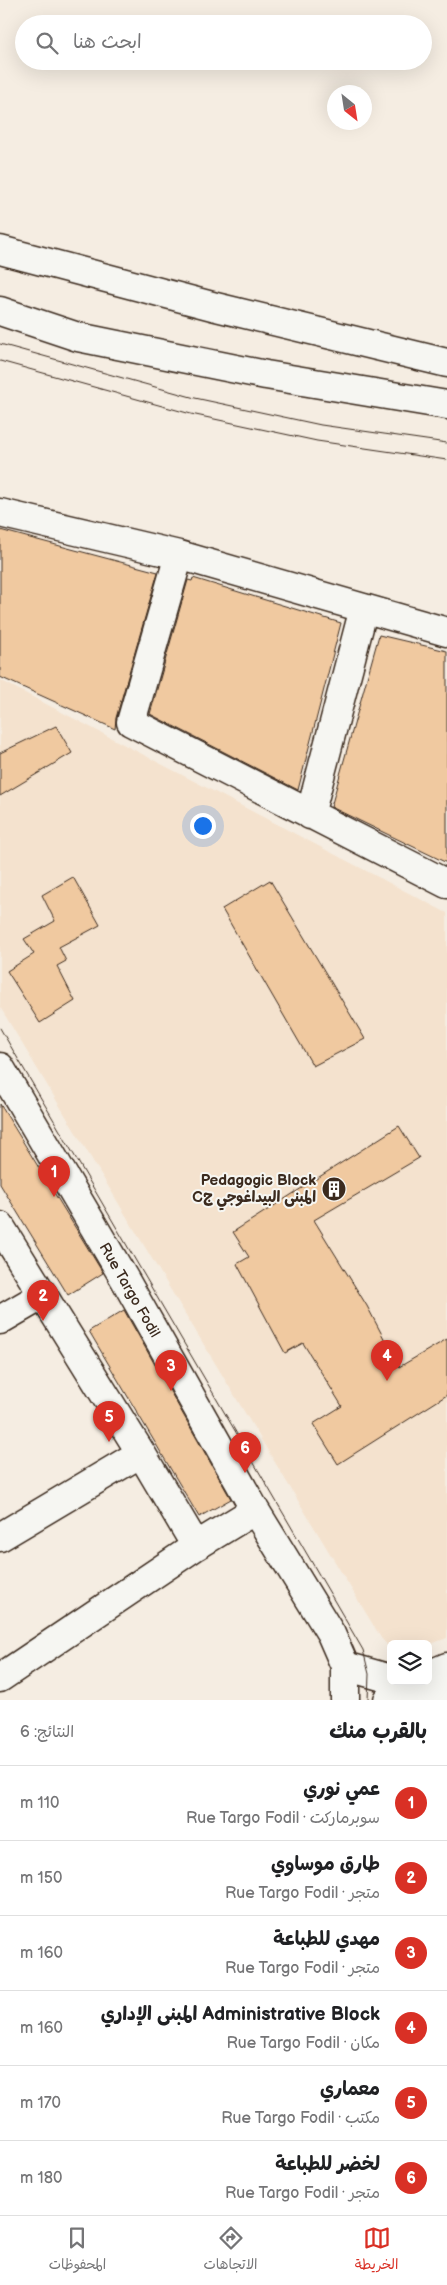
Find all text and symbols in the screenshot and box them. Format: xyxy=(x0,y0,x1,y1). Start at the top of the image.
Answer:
search box xyxy=(15,15,432,70)
icon: search xyxy=(33,29,61,57)
text: ابحث هنا xyxy=(73,31,142,54)
north arrow xyxy=(327,85,372,130)
your location xyxy=(190,813,216,839)
pin: 1 xyxy=(38,1156,70,1197)
place label: Pedagogic Block Cالمبنى البيداغوجي ج xyxy=(192,1171,316,1211)
building icon: Pedagogic Block Cالمبنى البيداغوجي ج xyxy=(321,1176,347,1202)
street label: Rue Targo Fodil xyxy=(95,1239,164,1341)
pin: 2 xyxy=(27,1280,59,1321)
pin: 4 xyxy=(371,1340,403,1381)
pin: 3 xyxy=(155,1350,187,1391)
pin: 5 xyxy=(93,1401,125,1442)
pin: 6 xyxy=(229,1432,261,1473)
map controls xyxy=(387,1640,432,1685)
button: layers xyxy=(387,1640,432,1685)
text: بالقرب منك xyxy=(329,1719,427,1744)
text: النتائج: 6 xyxy=(20,1723,74,1742)
text: عمي نوري xyxy=(303,1778,380,1801)
text: 110 m xyxy=(20,1794,59,1813)
text: 1 xyxy=(408,1794,414,1813)
text: سوبرماركت · Rue Targo Fodil xyxy=(186,1809,380,1828)
text: طارق موساوي xyxy=(271,1853,380,1876)
text: 150 m xyxy=(20,1869,62,1888)
text: 2 xyxy=(406,1869,416,1888)
text: متجر · Rue Targo Fodil xyxy=(225,1884,380,1903)
text: مهدي للطباعة xyxy=(273,1928,380,1951)
text: 160 m xyxy=(20,1944,63,1963)
text: 3 xyxy=(406,1944,416,1963)
text: متجر · Rue Targo Fodil xyxy=(225,1959,380,1978)
text: Administrative Block المبنى الإداري xyxy=(101,2003,380,2026)
text: 160 m xyxy=(20,2019,63,2038)
text: 4 xyxy=(406,2019,416,2038)
text: مكان · Rue Targo Fodil xyxy=(226,2034,380,2053)
text: معماري xyxy=(320,2078,380,2101)
text: 170 m xyxy=(20,2094,61,2113)
text: 5 xyxy=(406,2094,416,2113)
text: مكتب · Rue Targo Fodil xyxy=(221,2109,380,2128)
text: لخضر للطباعة xyxy=(275,2153,380,2176)
text: 180 m xyxy=(20,2169,63,2188)
text: 6 xyxy=(406,2169,416,2188)
text: متجر · Rue Targo Fodil xyxy=(225,2184,380,2203)
tab: المحفوظات xyxy=(49,2224,106,2277)
tab: الاتجاهات xyxy=(203,2224,258,2277)
tab: الخريطة xyxy=(355,2224,398,2277)

